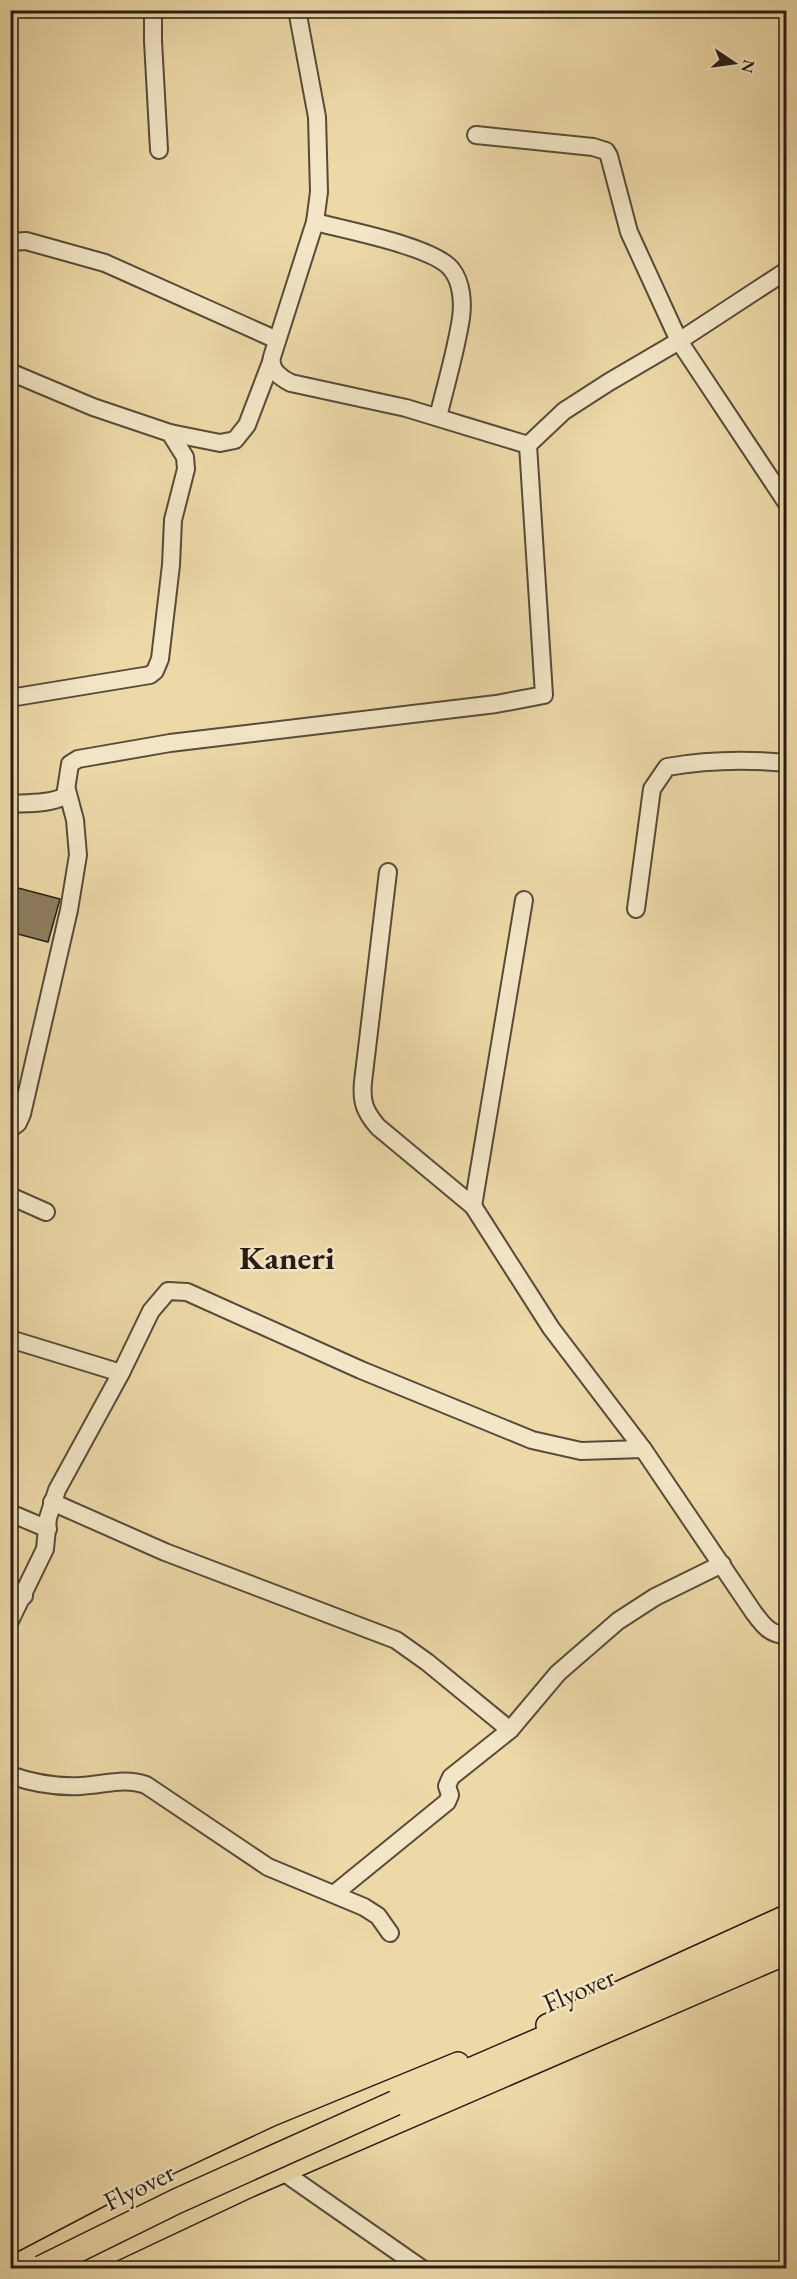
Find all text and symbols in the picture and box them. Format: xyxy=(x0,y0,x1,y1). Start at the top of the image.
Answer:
north arrow xyxy=(704,33,764,93)
text: N xyxy=(736,58,760,75)
district label: Kaneri xyxy=(239,1236,335,1279)
street label: Flyover xyxy=(537,1959,620,2020)
street label: Flyover xyxy=(97,2154,180,2219)

